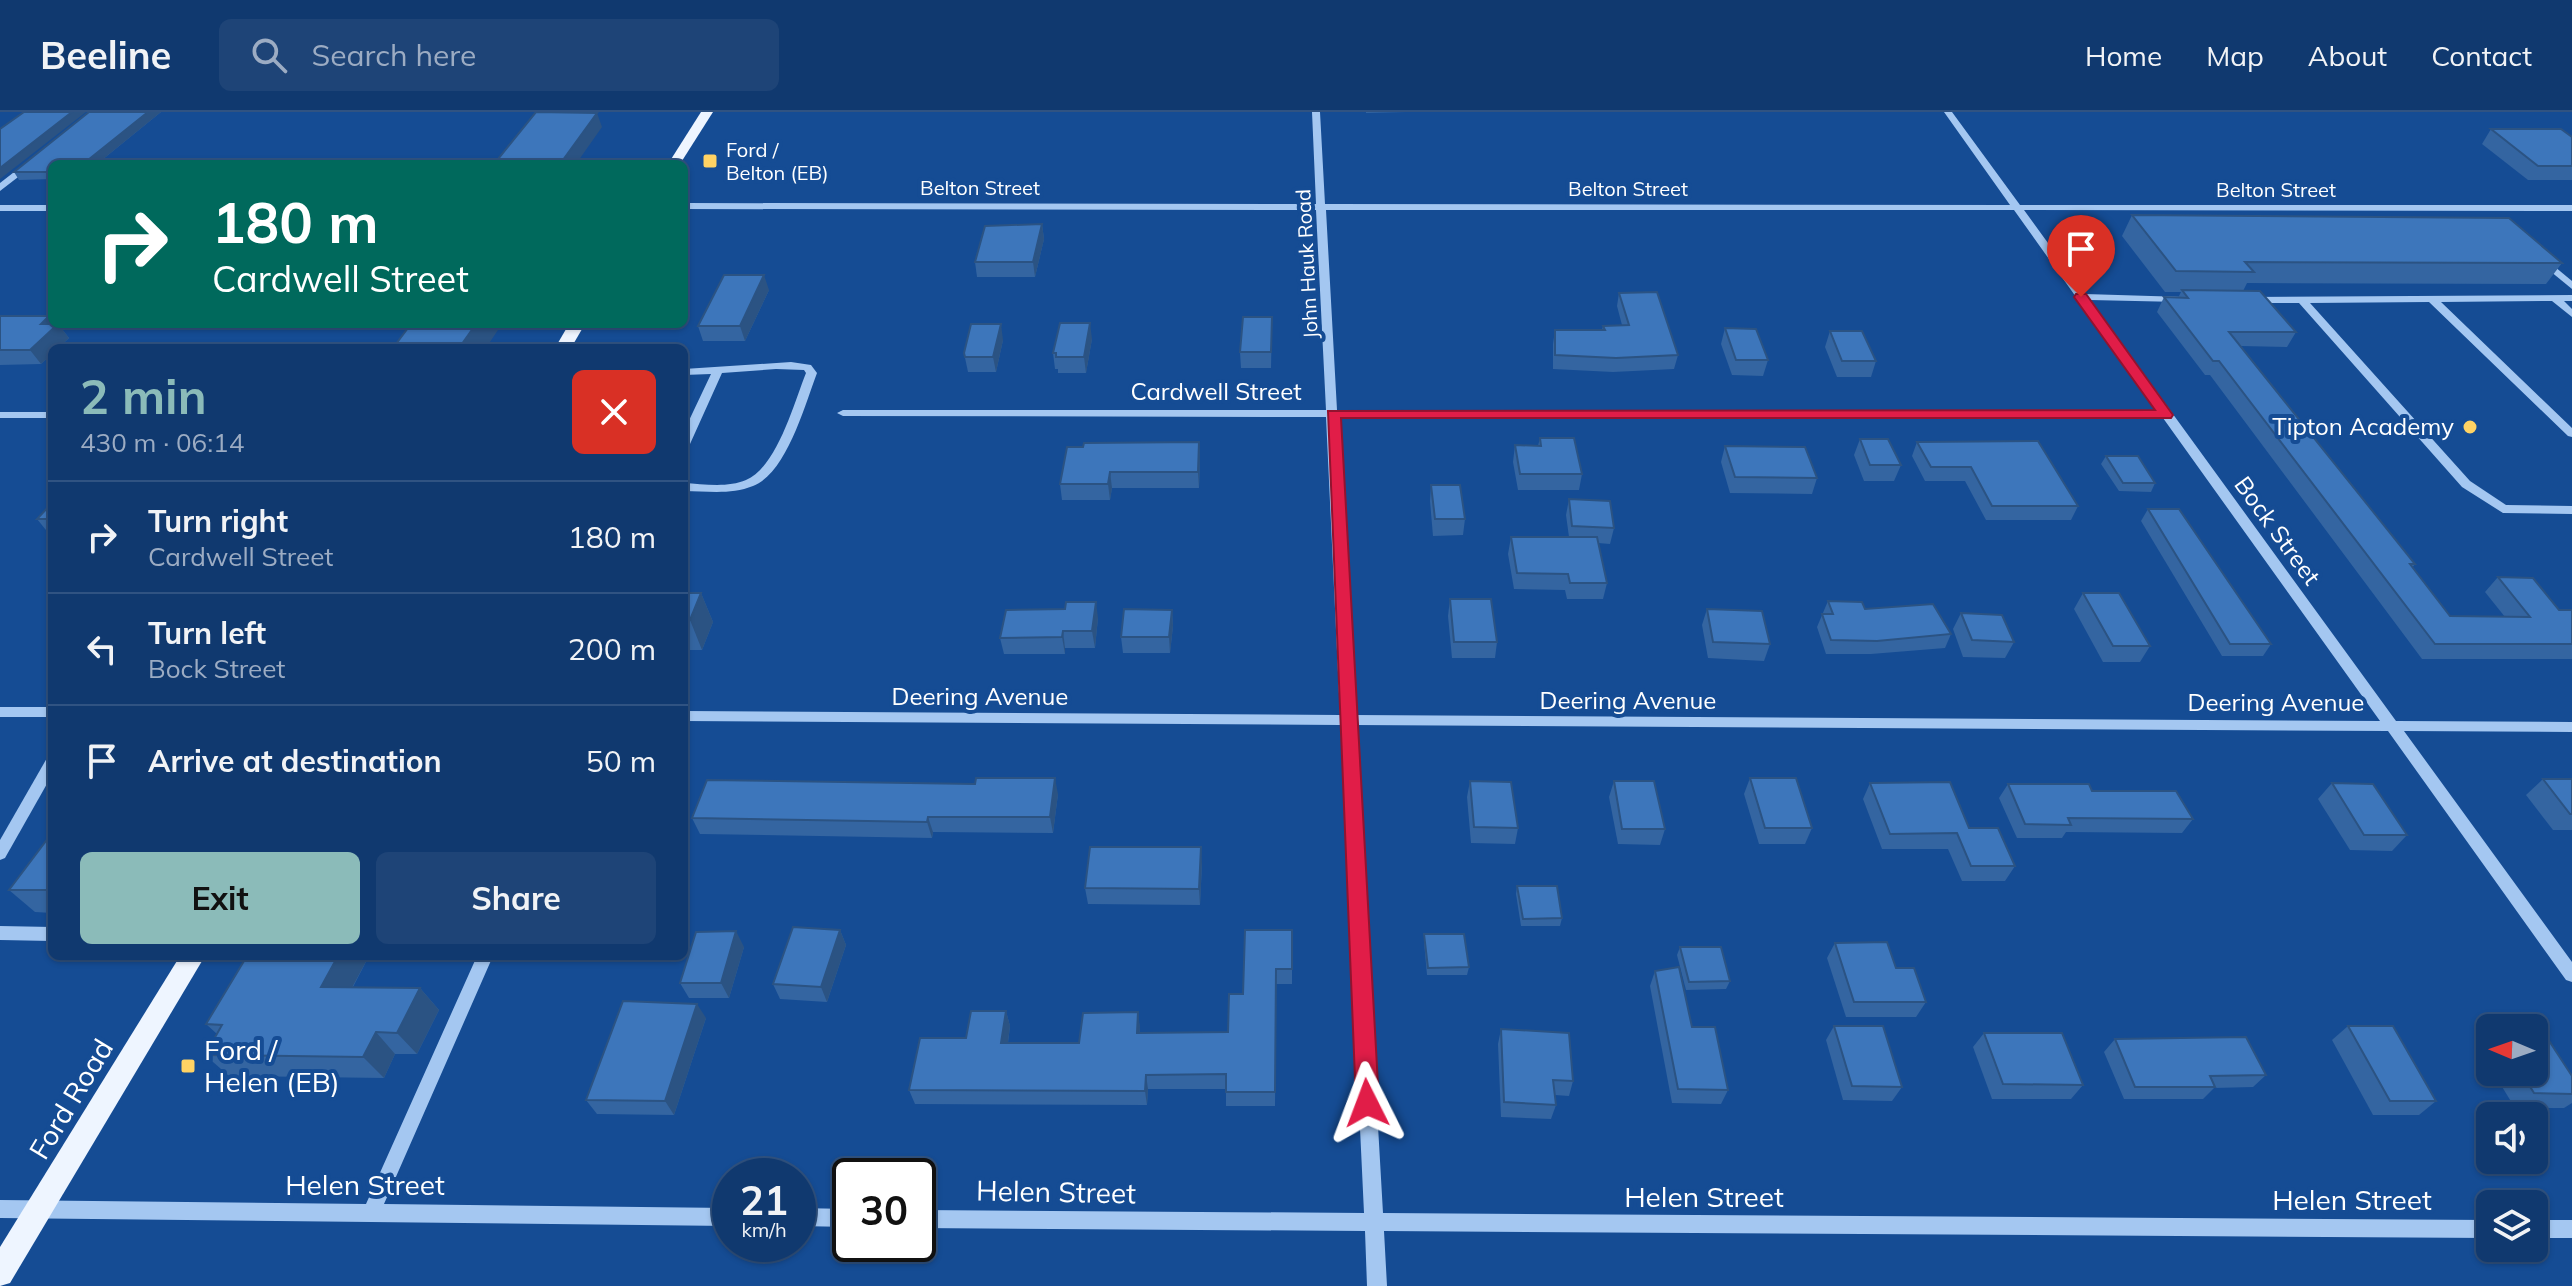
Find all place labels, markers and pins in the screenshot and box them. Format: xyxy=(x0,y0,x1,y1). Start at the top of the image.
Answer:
place label: Ford / Belton (EB) xyxy=(726,137,829,185)
marker: Ford / Belton (EB) xyxy=(701,152,719,170)
pin xyxy=(2047,215,2115,297)
place label: Tipton Academy xyxy=(2272,411,2454,441)
marker: Tipton Academy xyxy=(2461,418,2479,436)
place label: Ford / Helen (EB) xyxy=(204,1032,340,1099)
marker: Ford / Helen (EB) xyxy=(179,1057,197,1075)

